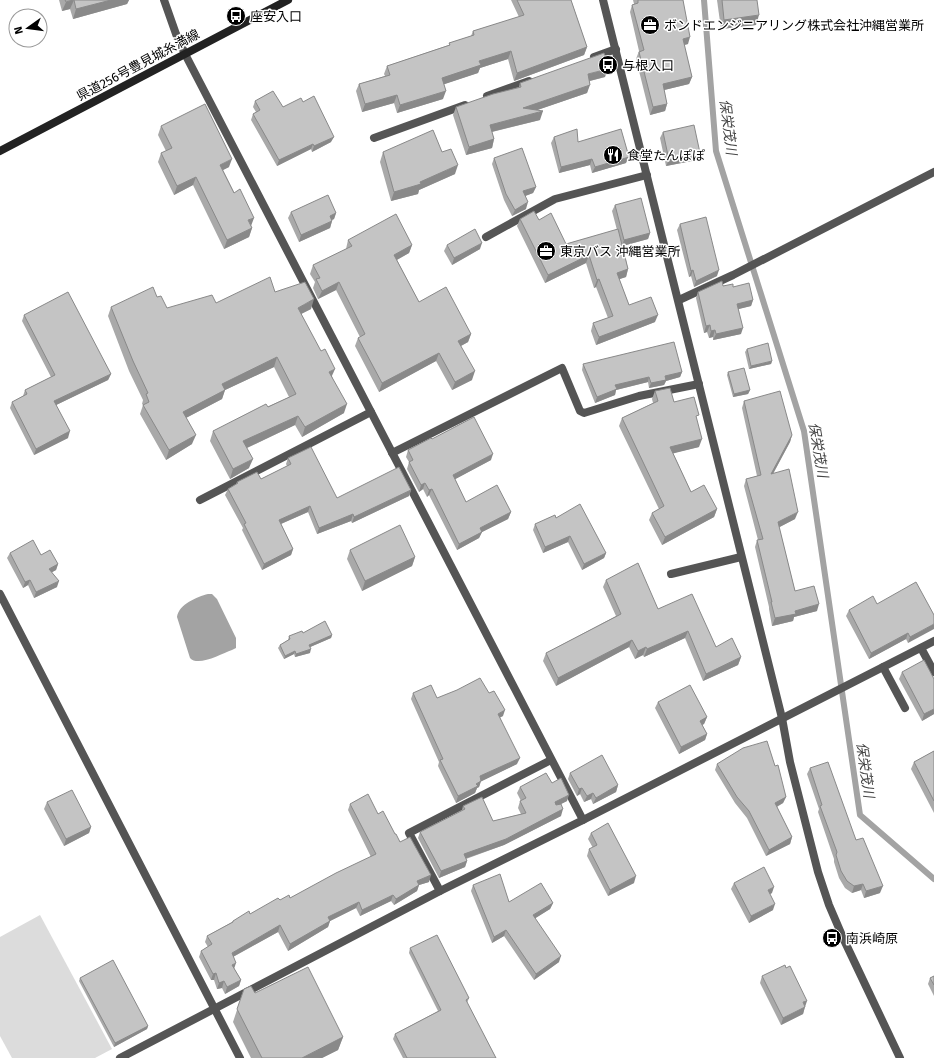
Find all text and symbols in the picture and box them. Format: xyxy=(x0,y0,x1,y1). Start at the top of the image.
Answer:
bus stop icon: 座安入口 xyxy=(225,5,247,27)
north arrow xyxy=(8,8,48,48)
place label: 座安入口 xyxy=(250,9,302,24)
office icon: ボンドエンジニアリング株式会社沖縄営業所 xyxy=(639,14,661,36)
place label: ボンドエンジニアリング株式会社沖縄営業所 xyxy=(664,18,924,33)
text: N xyxy=(12,25,26,35)
street label: 県道256号豊見城糸満線 xyxy=(74,26,202,104)
bus stop icon: 与根入口 xyxy=(597,54,619,76)
place label: 与根入口 xyxy=(622,58,674,73)
water label: 保栄茂川 xyxy=(716,98,740,158)
restaurant icon: 食堂たんぽぽ xyxy=(602,144,624,166)
place label: 食堂たんぽぽ xyxy=(627,148,705,163)
office icon: 東京バス 沖縄営業所 xyxy=(535,240,557,262)
place label: 東京バス 沖縄営業所 xyxy=(560,244,680,259)
water label: 保栄茂川 xyxy=(805,421,832,481)
water label: 保栄茂川 xyxy=(853,741,878,801)
bus stop icon: 南浜崎原 xyxy=(821,927,843,949)
place label: 南浜崎原 xyxy=(846,931,898,946)

